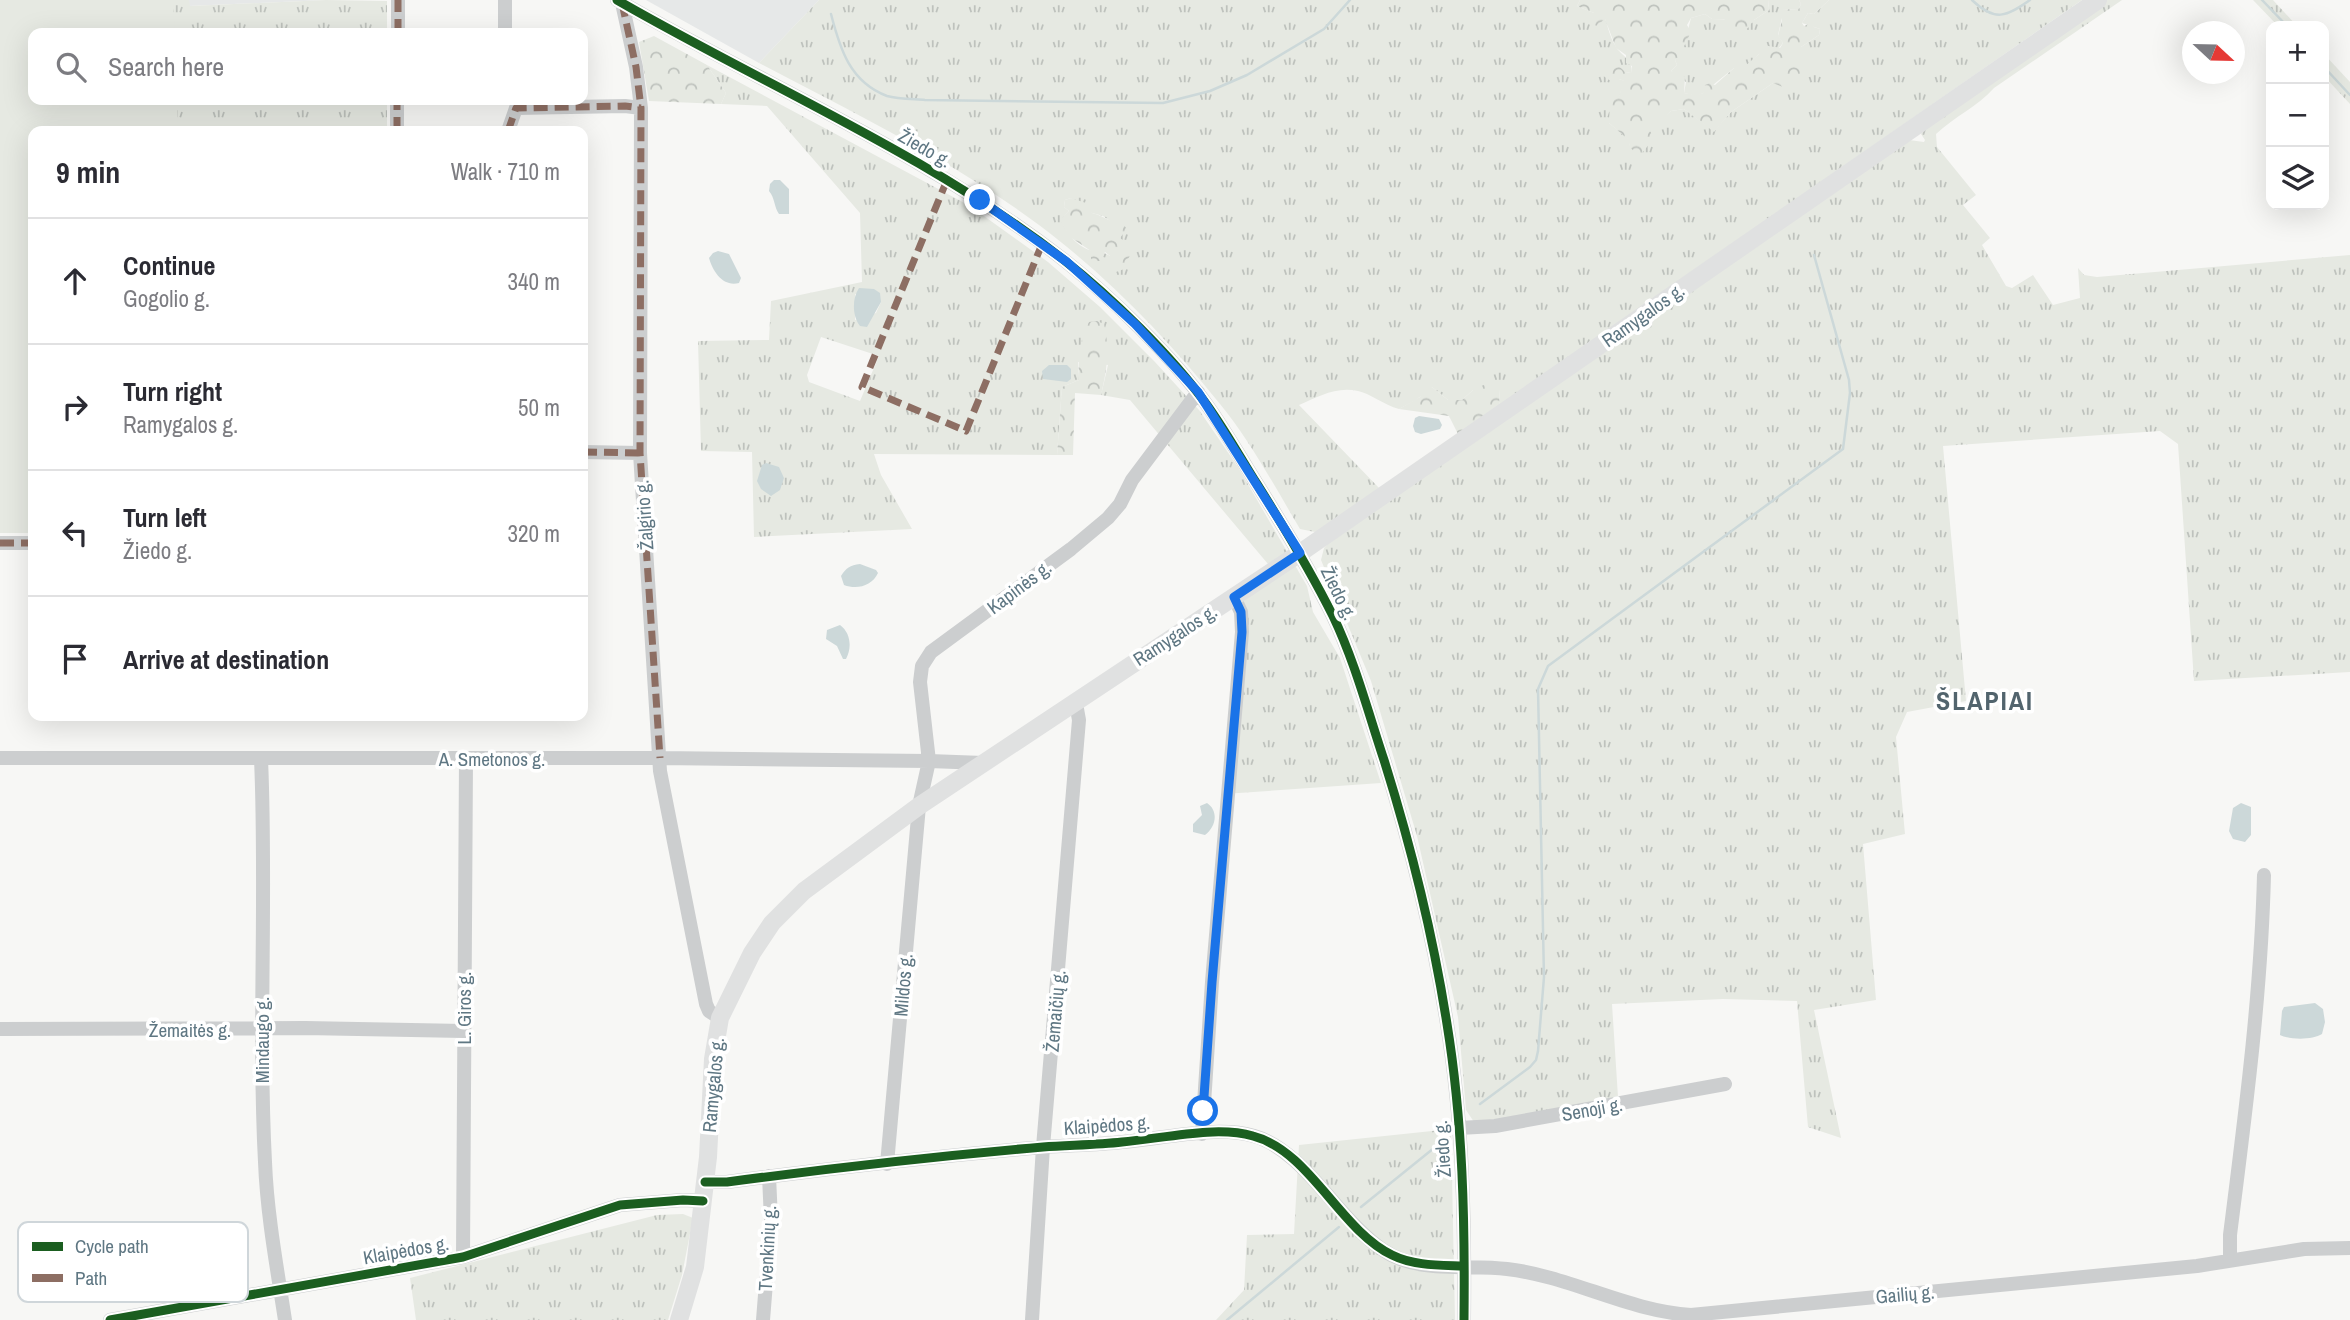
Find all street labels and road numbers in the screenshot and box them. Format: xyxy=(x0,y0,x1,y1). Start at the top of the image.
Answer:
street label: Žiedo g. xyxy=(894,122,956,174)
street label: Ramygalos g. xyxy=(1597,277,1689,353)
street label: Žalgirio g. xyxy=(629,479,659,551)
street label: Kapinės g. xyxy=(981,554,1057,620)
street label: Žiedo g. xyxy=(1315,562,1363,624)
street label: Ramygalos g. xyxy=(1128,598,1222,672)
street label: A. Smetonos g. xyxy=(438,746,545,772)
street label: Mildos g. xyxy=(887,952,919,1018)
street label: Žemaičių g. xyxy=(1038,969,1072,1053)
street label: L. Giros g. xyxy=(451,972,477,1044)
street label: Mindaugo g. xyxy=(249,997,275,1083)
street label: Žemaitės g. xyxy=(149,1017,231,1043)
street label: Ramygalos g. xyxy=(696,1036,730,1134)
street label: Senoji g. xyxy=(1559,1091,1625,1127)
street label: Klaipėdos g. xyxy=(1063,1109,1151,1141)
street label: Žiedo g. xyxy=(1427,1120,1457,1178)
street label: Tvenkinių g. xyxy=(752,1205,782,1291)
street label: Klaipėdos g. xyxy=(361,1230,451,1270)
street label: Gailių g. xyxy=(1875,1278,1935,1310)

